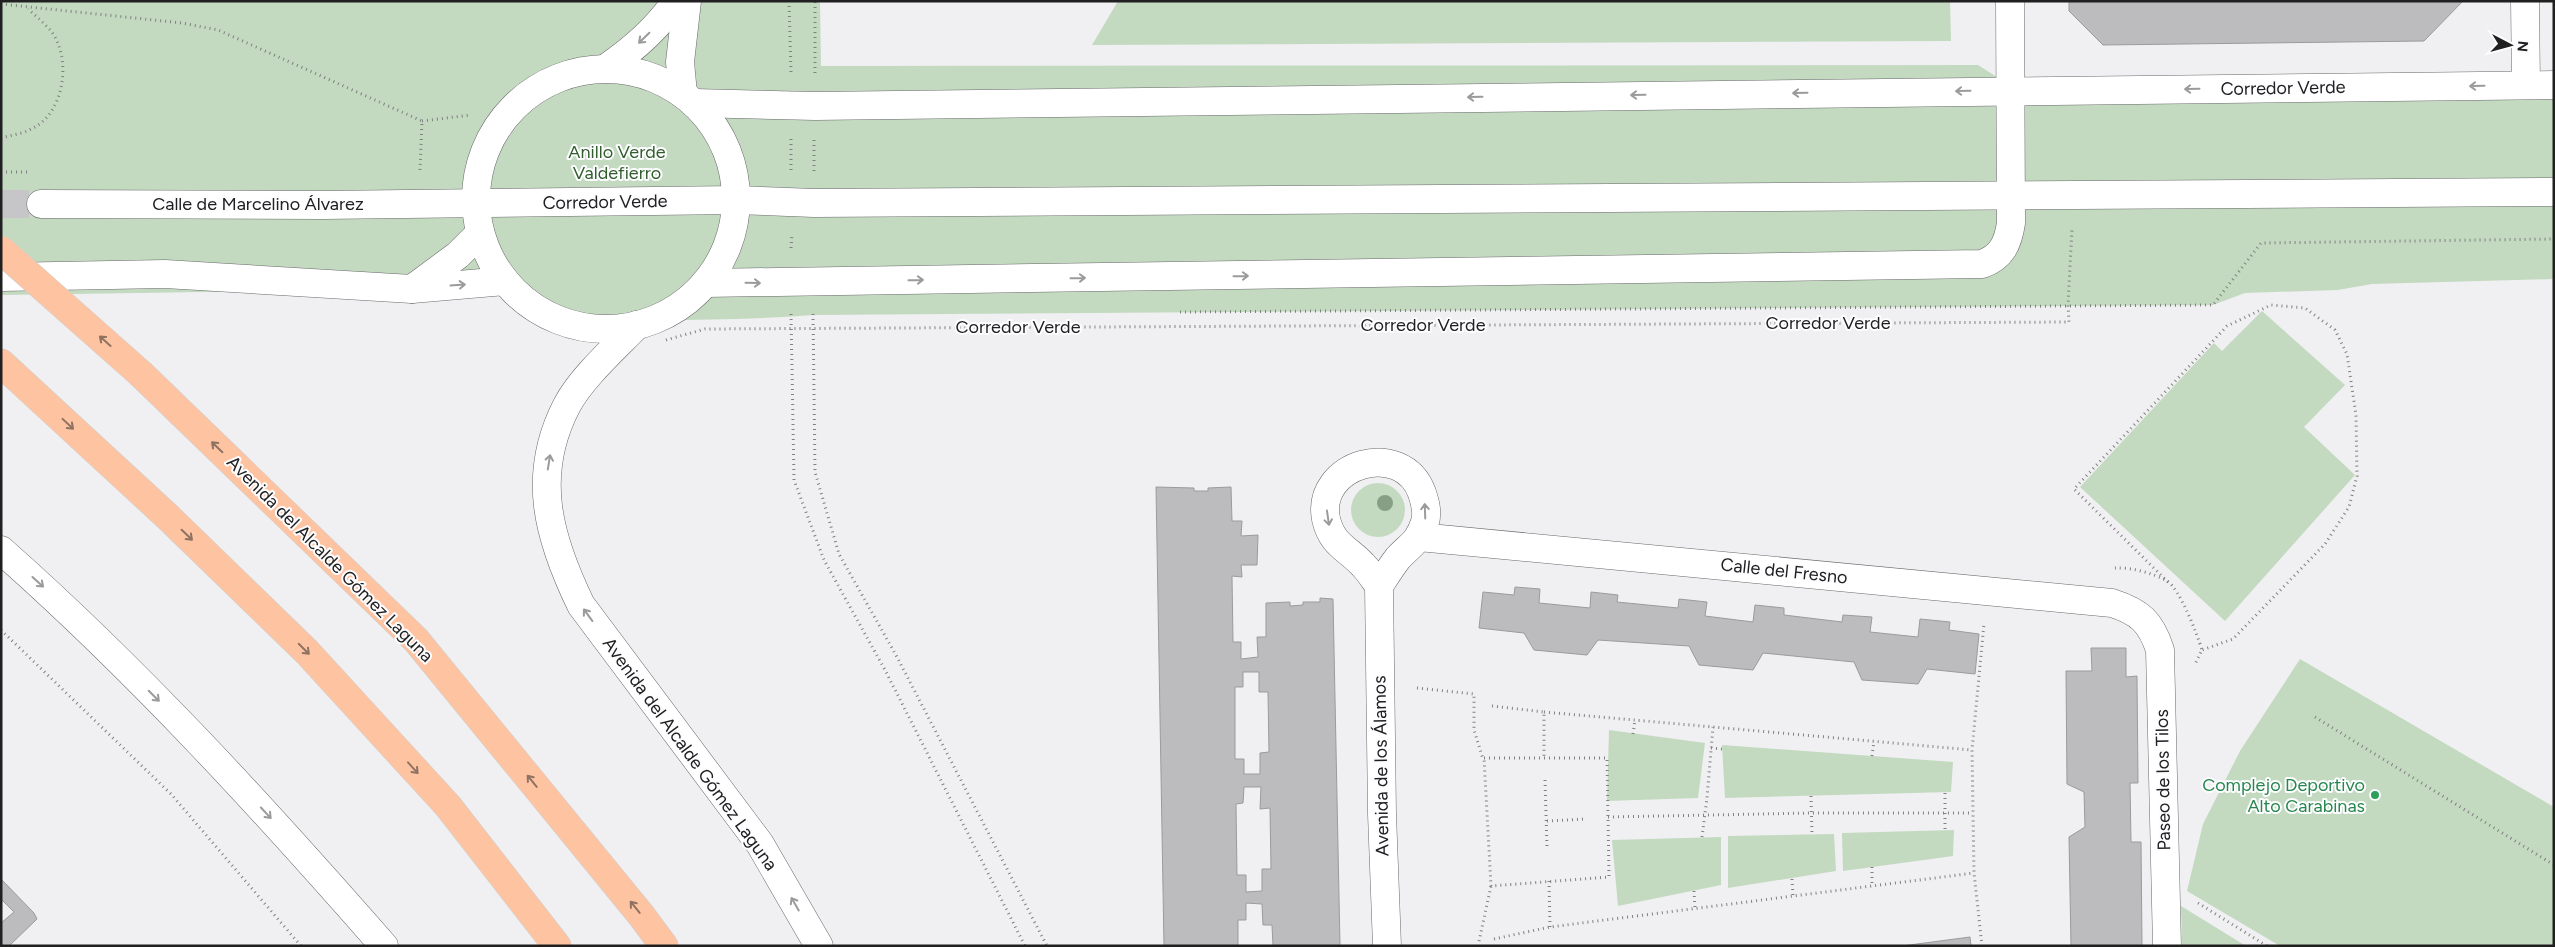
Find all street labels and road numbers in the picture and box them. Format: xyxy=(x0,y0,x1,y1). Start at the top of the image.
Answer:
street label: Corredor Verde xyxy=(2220,76,2346,100)
street label: Corredor Verde xyxy=(542,190,668,214)
street label: Calle de Marcelino Álvarez xyxy=(152,193,364,215)
street label: Corredor Verde xyxy=(1766,312,1891,334)
street label: Corredor Verde xyxy=(1361,314,1486,336)
street label: Corredor Verde xyxy=(956,316,1081,338)
street label: Avenida del Alcalde Gómez Laguna xyxy=(222,451,438,667)
street label: Calle del Fresno xyxy=(1719,553,1849,589)
street label: Avenida del Alcalde Gómez Laguna xyxy=(598,633,782,875)
street label: Avenida de los Álamos xyxy=(1368,675,1394,857)
street label: Paseo de los Tilos xyxy=(2151,709,2175,851)

